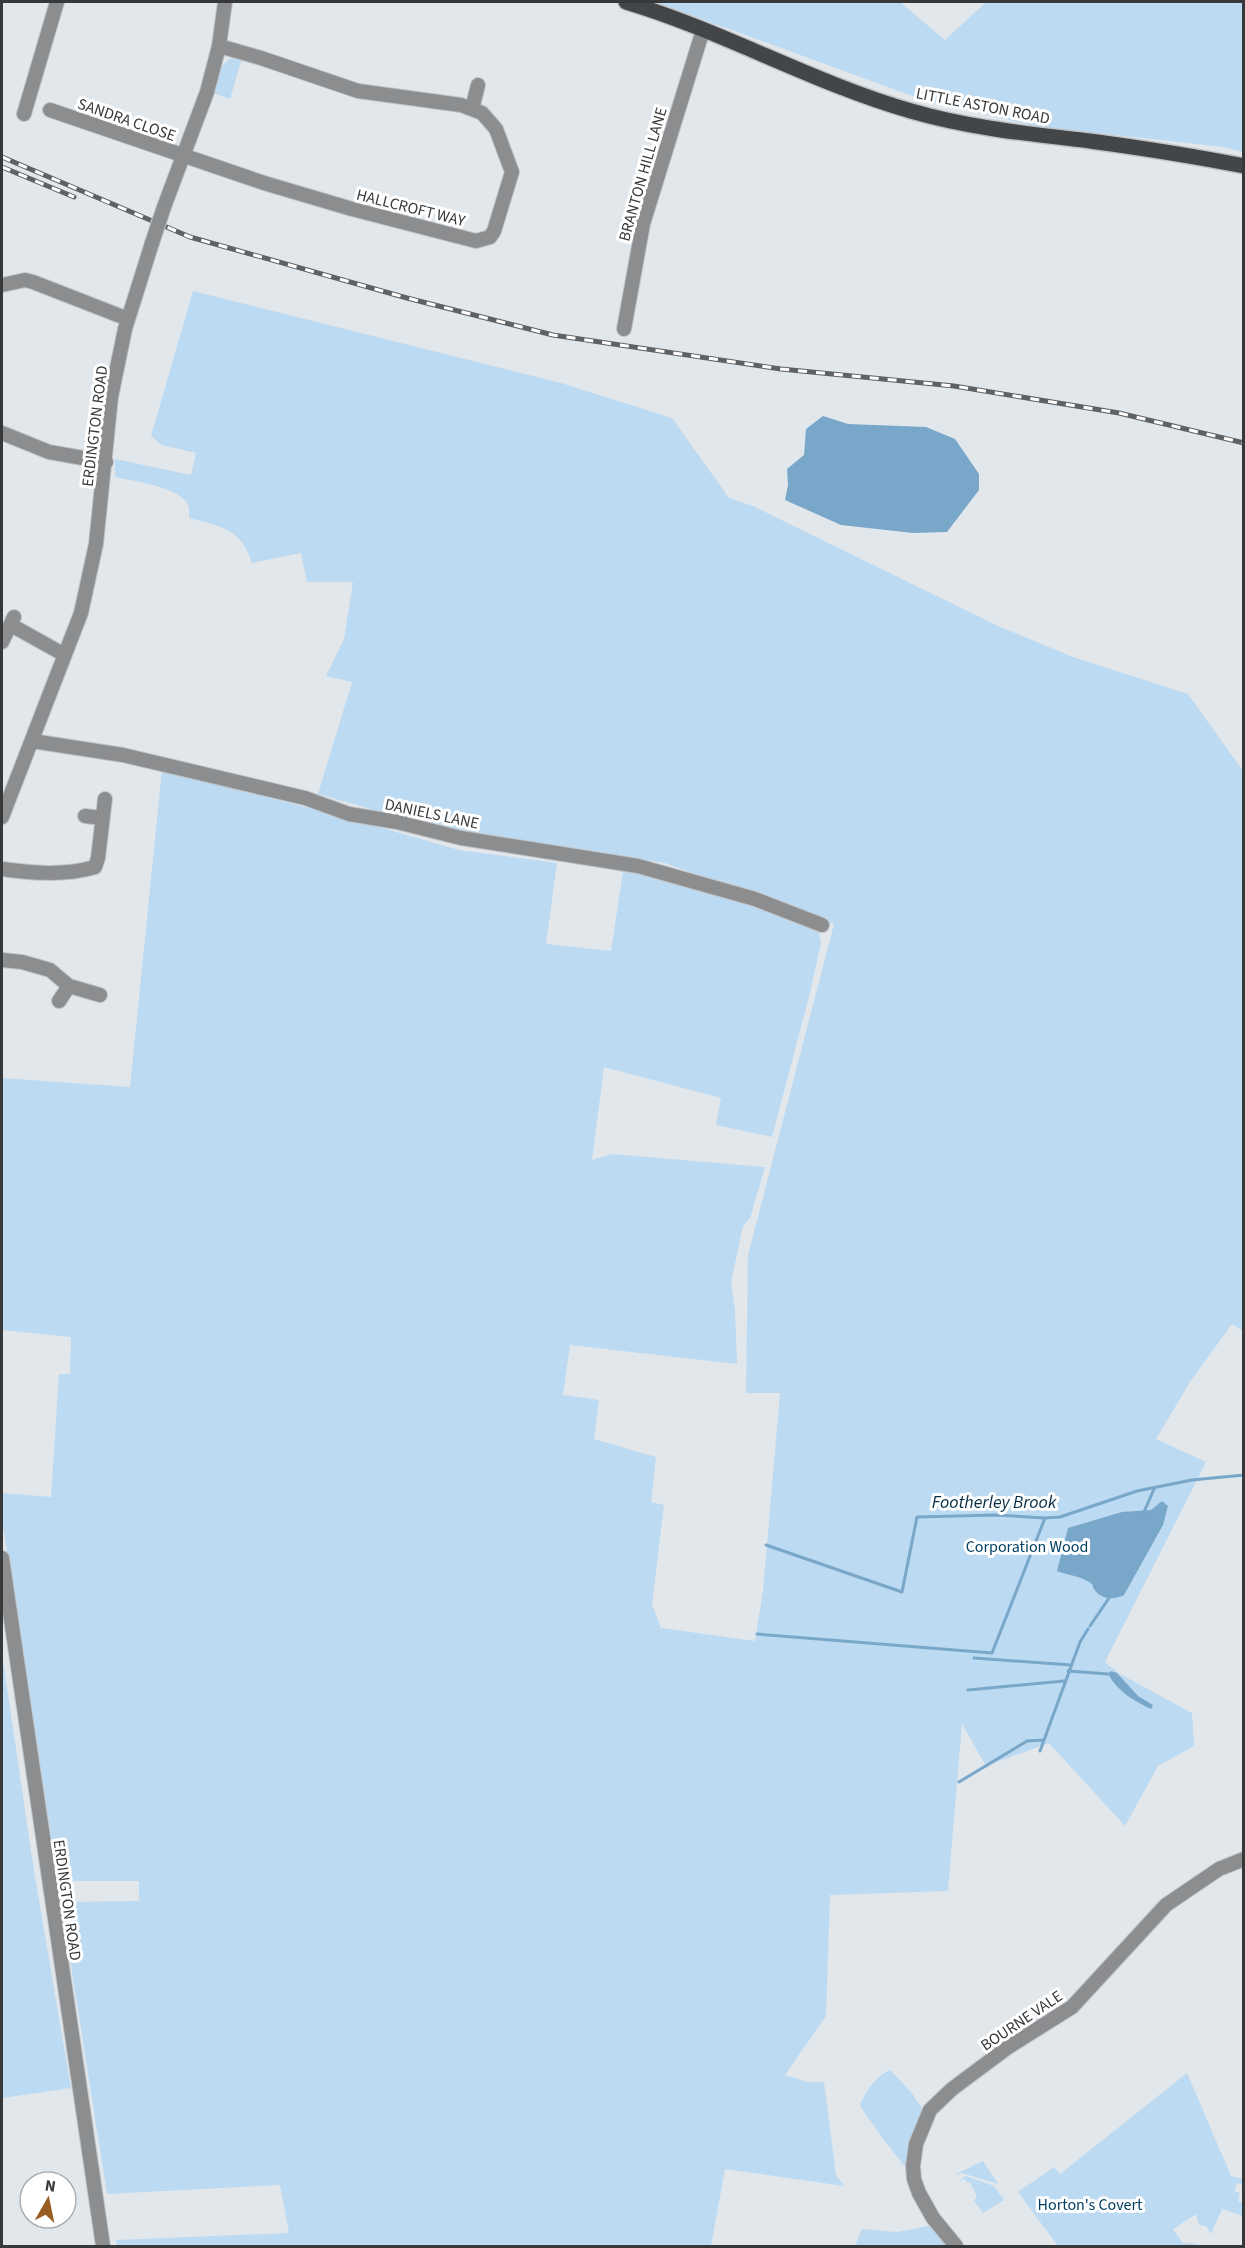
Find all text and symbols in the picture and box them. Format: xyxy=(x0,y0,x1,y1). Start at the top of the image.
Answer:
street label: LITTLE ASTON ROAD xyxy=(914,82,1052,130)
street label: SANDRA CLOSE xyxy=(75,93,179,147)
street label: BRANTON HILL LANE xyxy=(613,105,673,244)
street label: HALLCROFT WAY xyxy=(354,184,468,232)
street label: ERDINGTON ROAD xyxy=(77,364,113,488)
street label: DANIELS LANE xyxy=(383,793,481,835)
water label: Footherley Brook xyxy=(932,1490,1057,1515)
park label: Corporation Wood xyxy=(966,1536,1088,1558)
street label: ERDINGTON ROAD xyxy=(48,1838,86,1962)
street label: BOURNE VALE xyxy=(976,1985,1067,2056)
north arrow xyxy=(18,2170,78,2230)
text: N xyxy=(43,2174,57,2198)
park label: Horton's Covert xyxy=(1038,2194,1143,2216)

